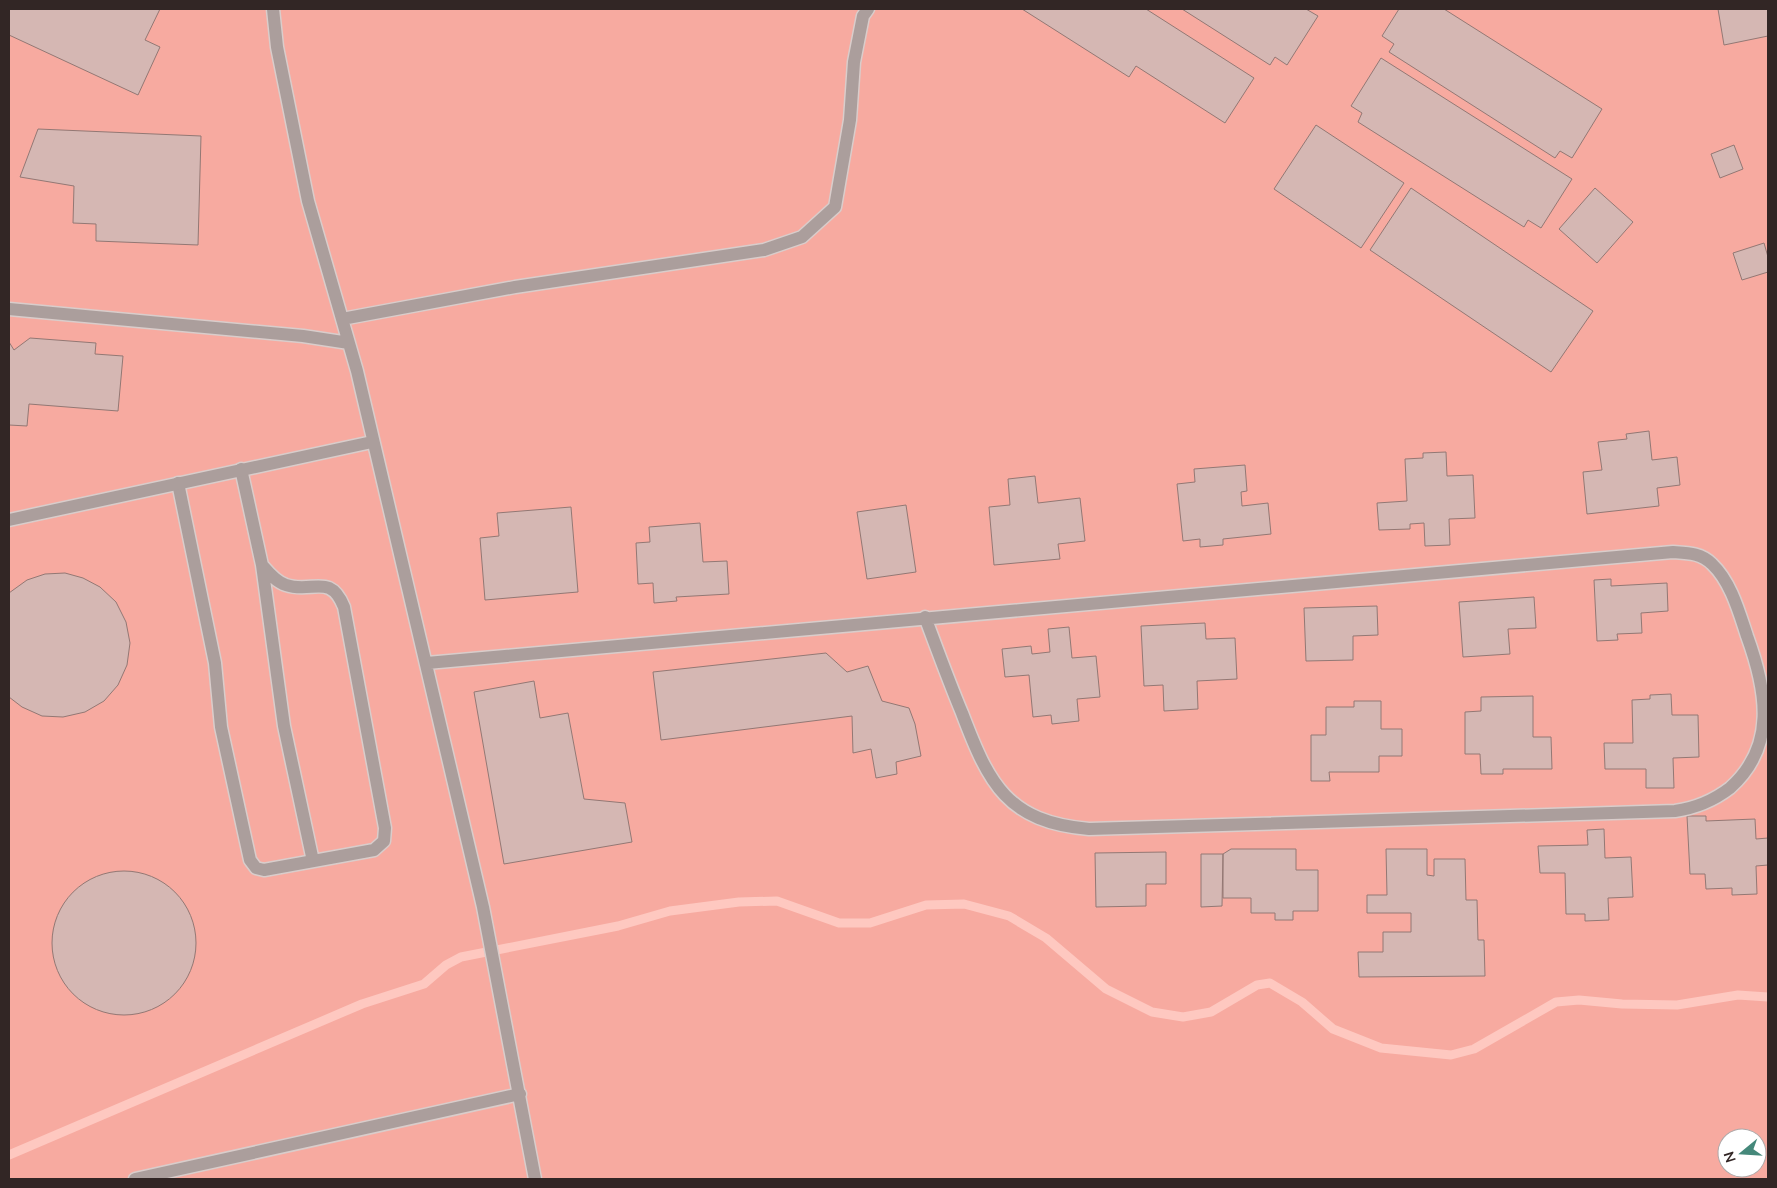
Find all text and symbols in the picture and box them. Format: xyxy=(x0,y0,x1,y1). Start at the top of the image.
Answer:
north arrow xyxy=(1717,1128,1767,1178)
text: N xyxy=(1719,1149,1741,1165)

